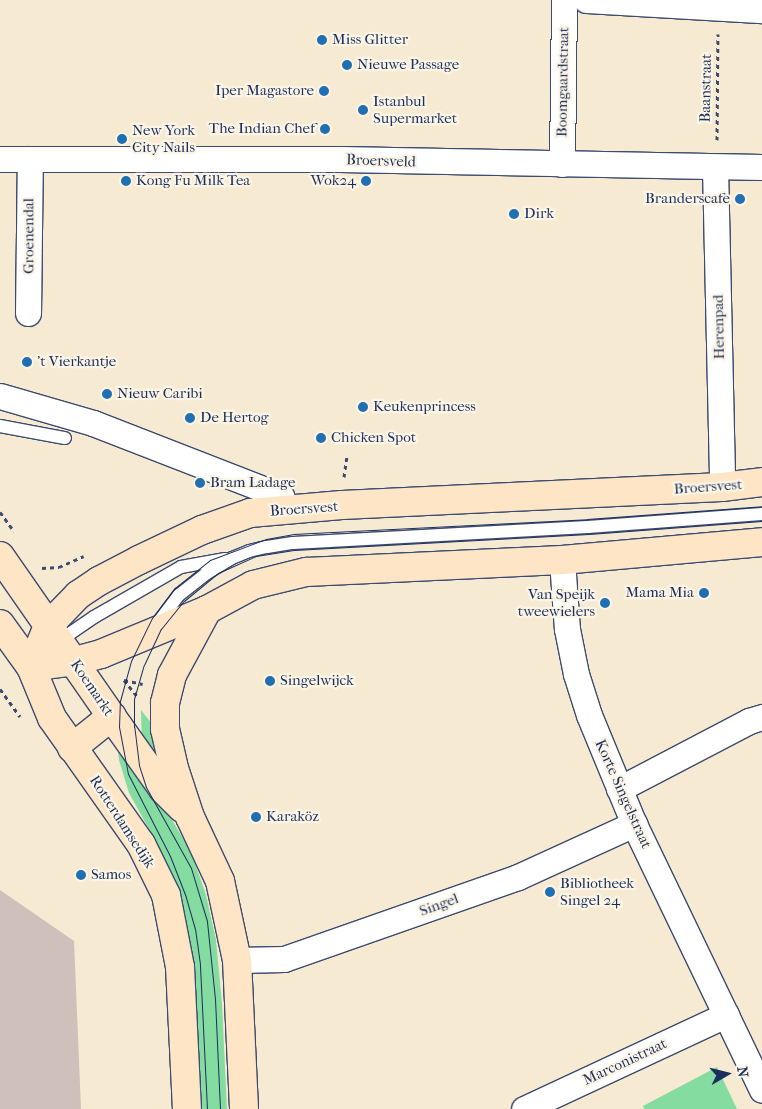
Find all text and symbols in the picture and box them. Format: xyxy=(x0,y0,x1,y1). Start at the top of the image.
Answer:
street label: Boomgaardstraat xyxy=(553,27,573,137)
place label: Miss Glitter xyxy=(332,31,408,49)
marker: Miss Glitter xyxy=(316,34,328,46)
street label: Baanstraat xyxy=(696,53,716,123)
place label: Nieuwe Passage xyxy=(357,56,459,74)
marker: Nieuwe Passage xyxy=(341,59,353,71)
place label: Iper Magastore xyxy=(215,82,314,100)
marker: Iper Magastore xyxy=(318,85,330,97)
place label: Istanbul Supermarket xyxy=(373,92,457,127)
marker: Istanbul Supermarket xyxy=(357,104,369,116)
place label: The Indian Chef xyxy=(209,120,315,138)
place label: New York City Nails xyxy=(132,121,195,156)
marker: The Indian Chef xyxy=(319,123,331,135)
marker: New York City Nails xyxy=(116,133,128,145)
street label: Broersveld xyxy=(346,151,416,171)
place label: Kong Fu Milk Tea xyxy=(136,172,250,190)
place label: Wok24 xyxy=(310,172,356,190)
marker: Kong Fu Milk Tea xyxy=(120,175,132,187)
marker: Wok24 xyxy=(360,175,372,187)
place label: Branderscafe xyxy=(645,190,730,208)
marker: Branderscafe xyxy=(734,193,746,205)
street label: Groenendal xyxy=(20,198,38,274)
place label: Dirk xyxy=(524,205,554,223)
marker: Dirk xyxy=(508,208,520,220)
street label: Herenpad xyxy=(709,294,729,360)
place label: 't Vierkantje xyxy=(37,353,116,371)
marker: 't Vierkantje xyxy=(21,356,33,368)
place label: Nieuw Caribi xyxy=(117,385,203,403)
marker: Nieuw Caribi xyxy=(101,388,113,400)
place label: Keukenprincess xyxy=(373,398,476,416)
marker: Keukenprincess xyxy=(357,401,369,413)
place label: De Hertog xyxy=(200,409,269,427)
marker: De Hertog xyxy=(184,412,196,424)
place label: Chicken Spot xyxy=(331,429,416,447)
marker: Chicken Spot xyxy=(315,432,327,444)
place label: Bram Ladage xyxy=(210,474,295,492)
street label: Broersvest xyxy=(673,476,743,498)
marker: Bram Ladage xyxy=(194,477,206,489)
street label: Broersvest xyxy=(269,498,339,520)
place label: Mama Mia xyxy=(626,584,694,602)
place label: Van Speijk tweewielers xyxy=(518,585,595,620)
marker: Mama Mia xyxy=(698,587,710,599)
marker: Van Speijk tweewielers xyxy=(599,597,611,609)
street label: Koemarkt xyxy=(67,656,117,720)
place label: Singelwijck xyxy=(280,672,354,690)
marker: Singelwijck xyxy=(264,675,276,687)
street label: Korte Singelstraat xyxy=(591,737,655,851)
street label: Rotterdamsedijk xyxy=(85,772,159,872)
place label: Karaköz xyxy=(266,808,319,826)
marker: Karaköz xyxy=(250,811,262,823)
place label: Samos xyxy=(91,866,131,884)
marker: Samos xyxy=(75,869,87,881)
place label: Bibliotheek Singel 24 xyxy=(560,874,634,909)
marker: Bibliotheek Singel 24 xyxy=(544,886,556,898)
street label: Singel xyxy=(417,890,461,920)
street label: Marconistraat xyxy=(580,1035,670,1089)
north arrow xyxy=(702,1049,752,1099)
text: N xyxy=(733,1065,752,1078)

